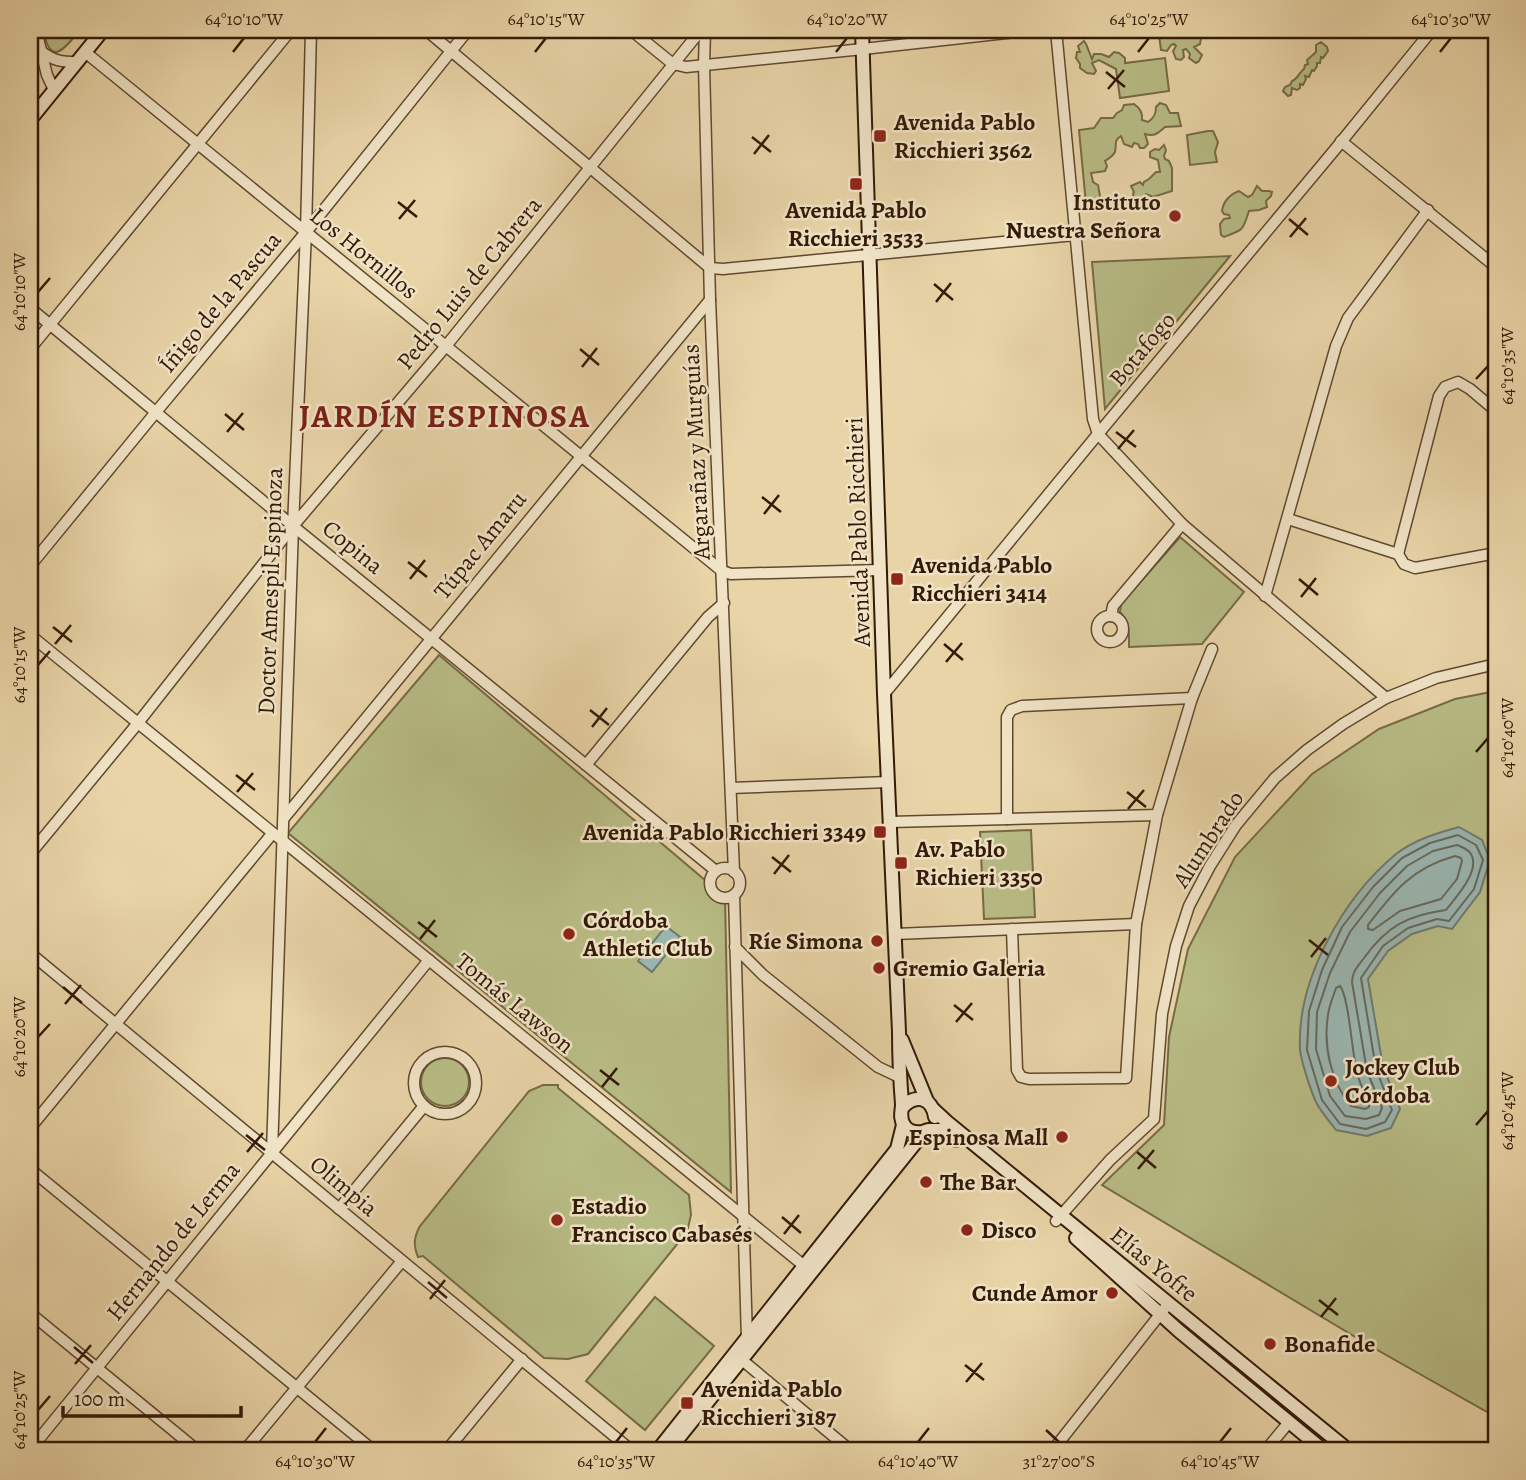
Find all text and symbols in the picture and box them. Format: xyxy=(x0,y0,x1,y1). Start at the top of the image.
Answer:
text: 64°10'10"W xyxy=(205,7,284,31)
text: 64°10'15"W xyxy=(508,7,585,31)
text: 64°10'20"W xyxy=(806,7,888,31)
text: 64°10'25"W xyxy=(1109,7,1189,31)
text: 64°10'30"W xyxy=(1411,7,1491,31)
place label: Avenida Pablo Ricchieri 3562 xyxy=(893,106,1035,166)
marker: Avenida Pablo Ricchieri 3562 xyxy=(872,128,888,144)
marker: Avenida Pablo Ricchieri 3533 xyxy=(848,176,864,192)
place label: Instituto Nuestra Señora xyxy=(1005,186,1161,246)
street label: Pedro Luis de Cabrera xyxy=(389,189,549,376)
place label: Avenida Pablo Ricchieri 3533 xyxy=(784,194,927,254)
street label: Los Hornillos xyxy=(303,199,425,307)
marker: Instituto Nuestra Señora xyxy=(1167,208,1183,224)
street label: Íñigo de la Pascua xyxy=(151,224,289,380)
text: 64°10'10"W xyxy=(7,252,31,331)
street label: Botafogo xyxy=(1101,305,1183,393)
text: 64°10'35"W xyxy=(1495,327,1519,405)
street label: Argarañaz y Murguías xyxy=(674,343,718,562)
district label: JARDÍN ESPINOSA xyxy=(299,394,591,438)
street label: Avenida Pablo Ricchieri xyxy=(838,417,878,648)
street label: Doctor Amespil Espinoza xyxy=(250,466,290,715)
street label: Túpac Amaru xyxy=(426,484,534,606)
street label: Copina xyxy=(316,512,391,582)
place label: Avenida Pablo Ricchieri 3414 xyxy=(910,549,1052,609)
marker: Avenida Pablo Ricchieri 3414 xyxy=(889,571,905,587)
text: 64°10'15"W xyxy=(7,626,31,703)
text: 64°10'40"W xyxy=(1495,697,1519,778)
street label: Alumbrado xyxy=(1164,784,1251,894)
place label: Avenida Pablo Ricchieri 3349 xyxy=(582,816,866,848)
marker: Avenida Pablo Ricchieri 3349 xyxy=(872,824,888,840)
place label: Av. Pablo Richieri 3350 xyxy=(914,833,1043,893)
marker: Av. Pablo Richieri 3350 xyxy=(893,855,909,871)
place label: Córdoba Athletic Club xyxy=(582,904,713,964)
place label: Ríe Simona xyxy=(748,925,863,957)
marker: Córdoba Athletic Club xyxy=(561,926,577,942)
marker: Ríe Simona xyxy=(869,933,885,949)
street label: Tomás Lawson xyxy=(449,945,581,1061)
place label: Gremio Galeria xyxy=(893,952,1046,984)
marker: Gremio Galeria xyxy=(871,960,887,976)
text: 64°10'20"W xyxy=(7,996,31,1078)
place label: Jockey Club Córdoba xyxy=(1345,1051,1460,1111)
text: 64°10'45"W xyxy=(1495,1071,1519,1150)
marker: Jockey Club Córdoba xyxy=(1323,1073,1339,1089)
place label: Espinosa Mall xyxy=(908,1121,1049,1153)
marker: Espinosa Mall xyxy=(1054,1129,1070,1145)
street label: Olimpia xyxy=(303,1148,385,1224)
street label: Hernando de Lerma xyxy=(99,1154,248,1327)
place label: The Bar xyxy=(940,1166,1017,1198)
marker: The Bar xyxy=(918,1174,934,1190)
place label: Estadio Francisco Cabasés xyxy=(571,1190,753,1250)
marker: Estadio Francisco Cabasés xyxy=(549,1212,565,1228)
place label: Disco xyxy=(981,1214,1037,1246)
street label: Elías Yofre xyxy=(1104,1219,1204,1309)
marker: Disco xyxy=(959,1222,975,1238)
place label: Cunde Amor xyxy=(972,1277,1098,1309)
marker: Cunde Amor xyxy=(1104,1285,1120,1301)
place label: Bonafide xyxy=(1284,1328,1375,1360)
marker: Bonafide xyxy=(1262,1336,1278,1352)
text: 64°10'25"W xyxy=(7,1370,31,1450)
place label: Avenida Pablo Ricchieri 3187 xyxy=(700,1373,842,1433)
scale bar xyxy=(63,1375,242,1419)
text: 100 m xyxy=(74,1385,125,1413)
marker: Avenida Pablo Ricchieri 3187 xyxy=(679,1395,695,1411)
text: 64°10'30"W xyxy=(275,1449,355,1473)
text: 64°10'35"W xyxy=(577,1449,655,1473)
text: 64°10'40"W xyxy=(878,1449,959,1473)
text: 31°27'00"S xyxy=(1023,1449,1095,1473)
text: 64°10'45"W xyxy=(1181,1449,1260,1473)

